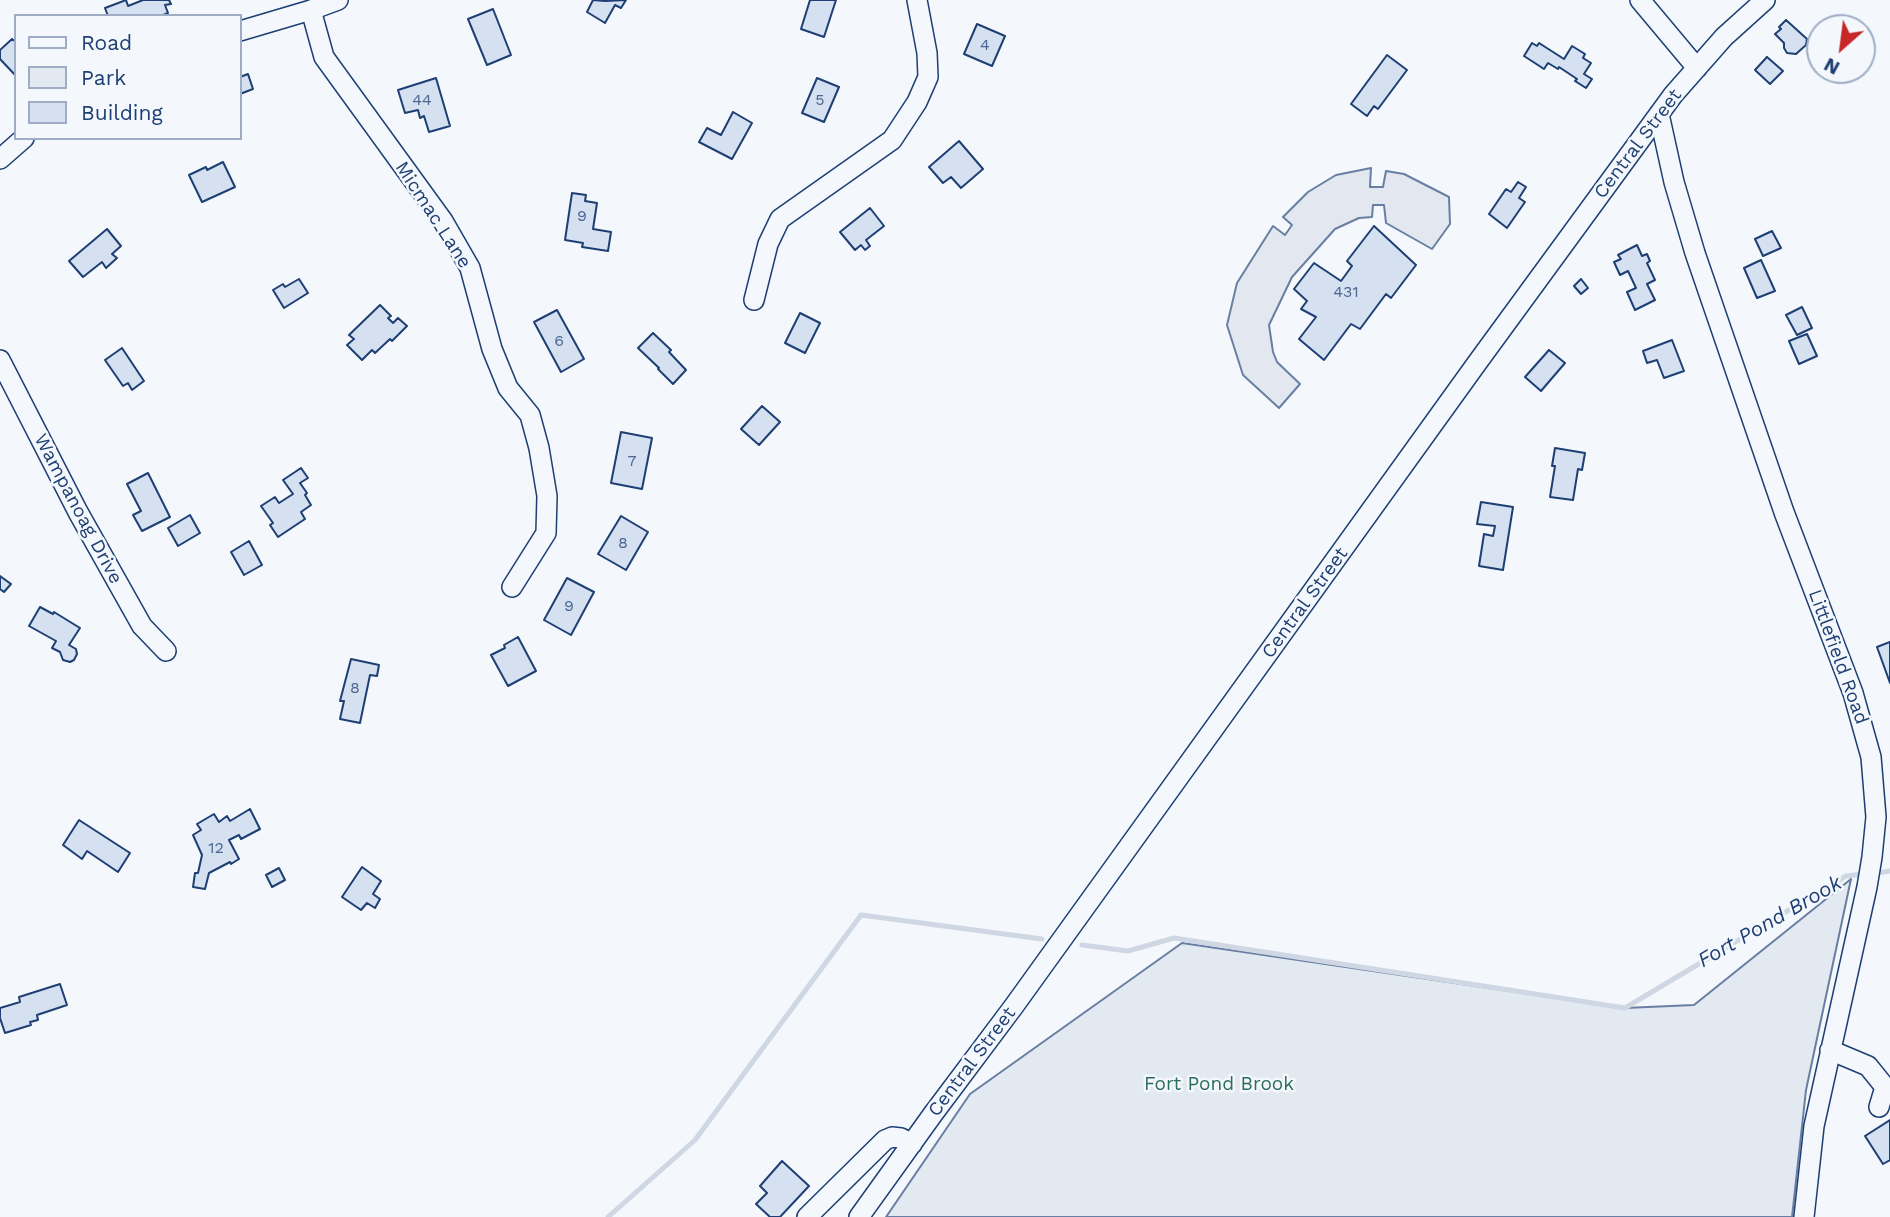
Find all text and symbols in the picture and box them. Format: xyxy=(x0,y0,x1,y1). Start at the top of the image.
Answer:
legend xyxy=(14,14,242,140)
north arrow xyxy=(1806,14,1876,84)
text: Road xyxy=(81,30,132,55)
house number: 4 xyxy=(980,35,990,55)
text: N xyxy=(1820,53,1843,80)
text: Park xyxy=(81,65,126,90)
street label: Central Street xyxy=(1589,85,1687,203)
house number: 44 xyxy=(412,90,432,110)
house number: 5 xyxy=(815,90,825,110)
text: Building xyxy=(81,100,163,125)
street label: Micmac Lane xyxy=(390,157,476,273)
house number: 9 xyxy=(577,206,587,226)
house number: 431 xyxy=(1333,282,1359,302)
house number: 6 xyxy=(554,331,564,351)
street label: Wampanoag Drive xyxy=(29,430,127,588)
house number: 7 xyxy=(628,451,636,471)
house number: 8 xyxy=(618,533,628,553)
street label: Central Street xyxy=(1257,543,1353,663)
street label: Littlefield Road xyxy=(1803,586,1873,728)
house number: 9 xyxy=(564,596,574,616)
house number: 8 xyxy=(350,678,360,698)
house number: 12 xyxy=(208,838,224,858)
water label: Fort Pond Brook xyxy=(1693,871,1847,973)
street label: Central Street xyxy=(923,1003,1021,1121)
park label: Fort Pond Brook xyxy=(1144,1073,1294,1095)

